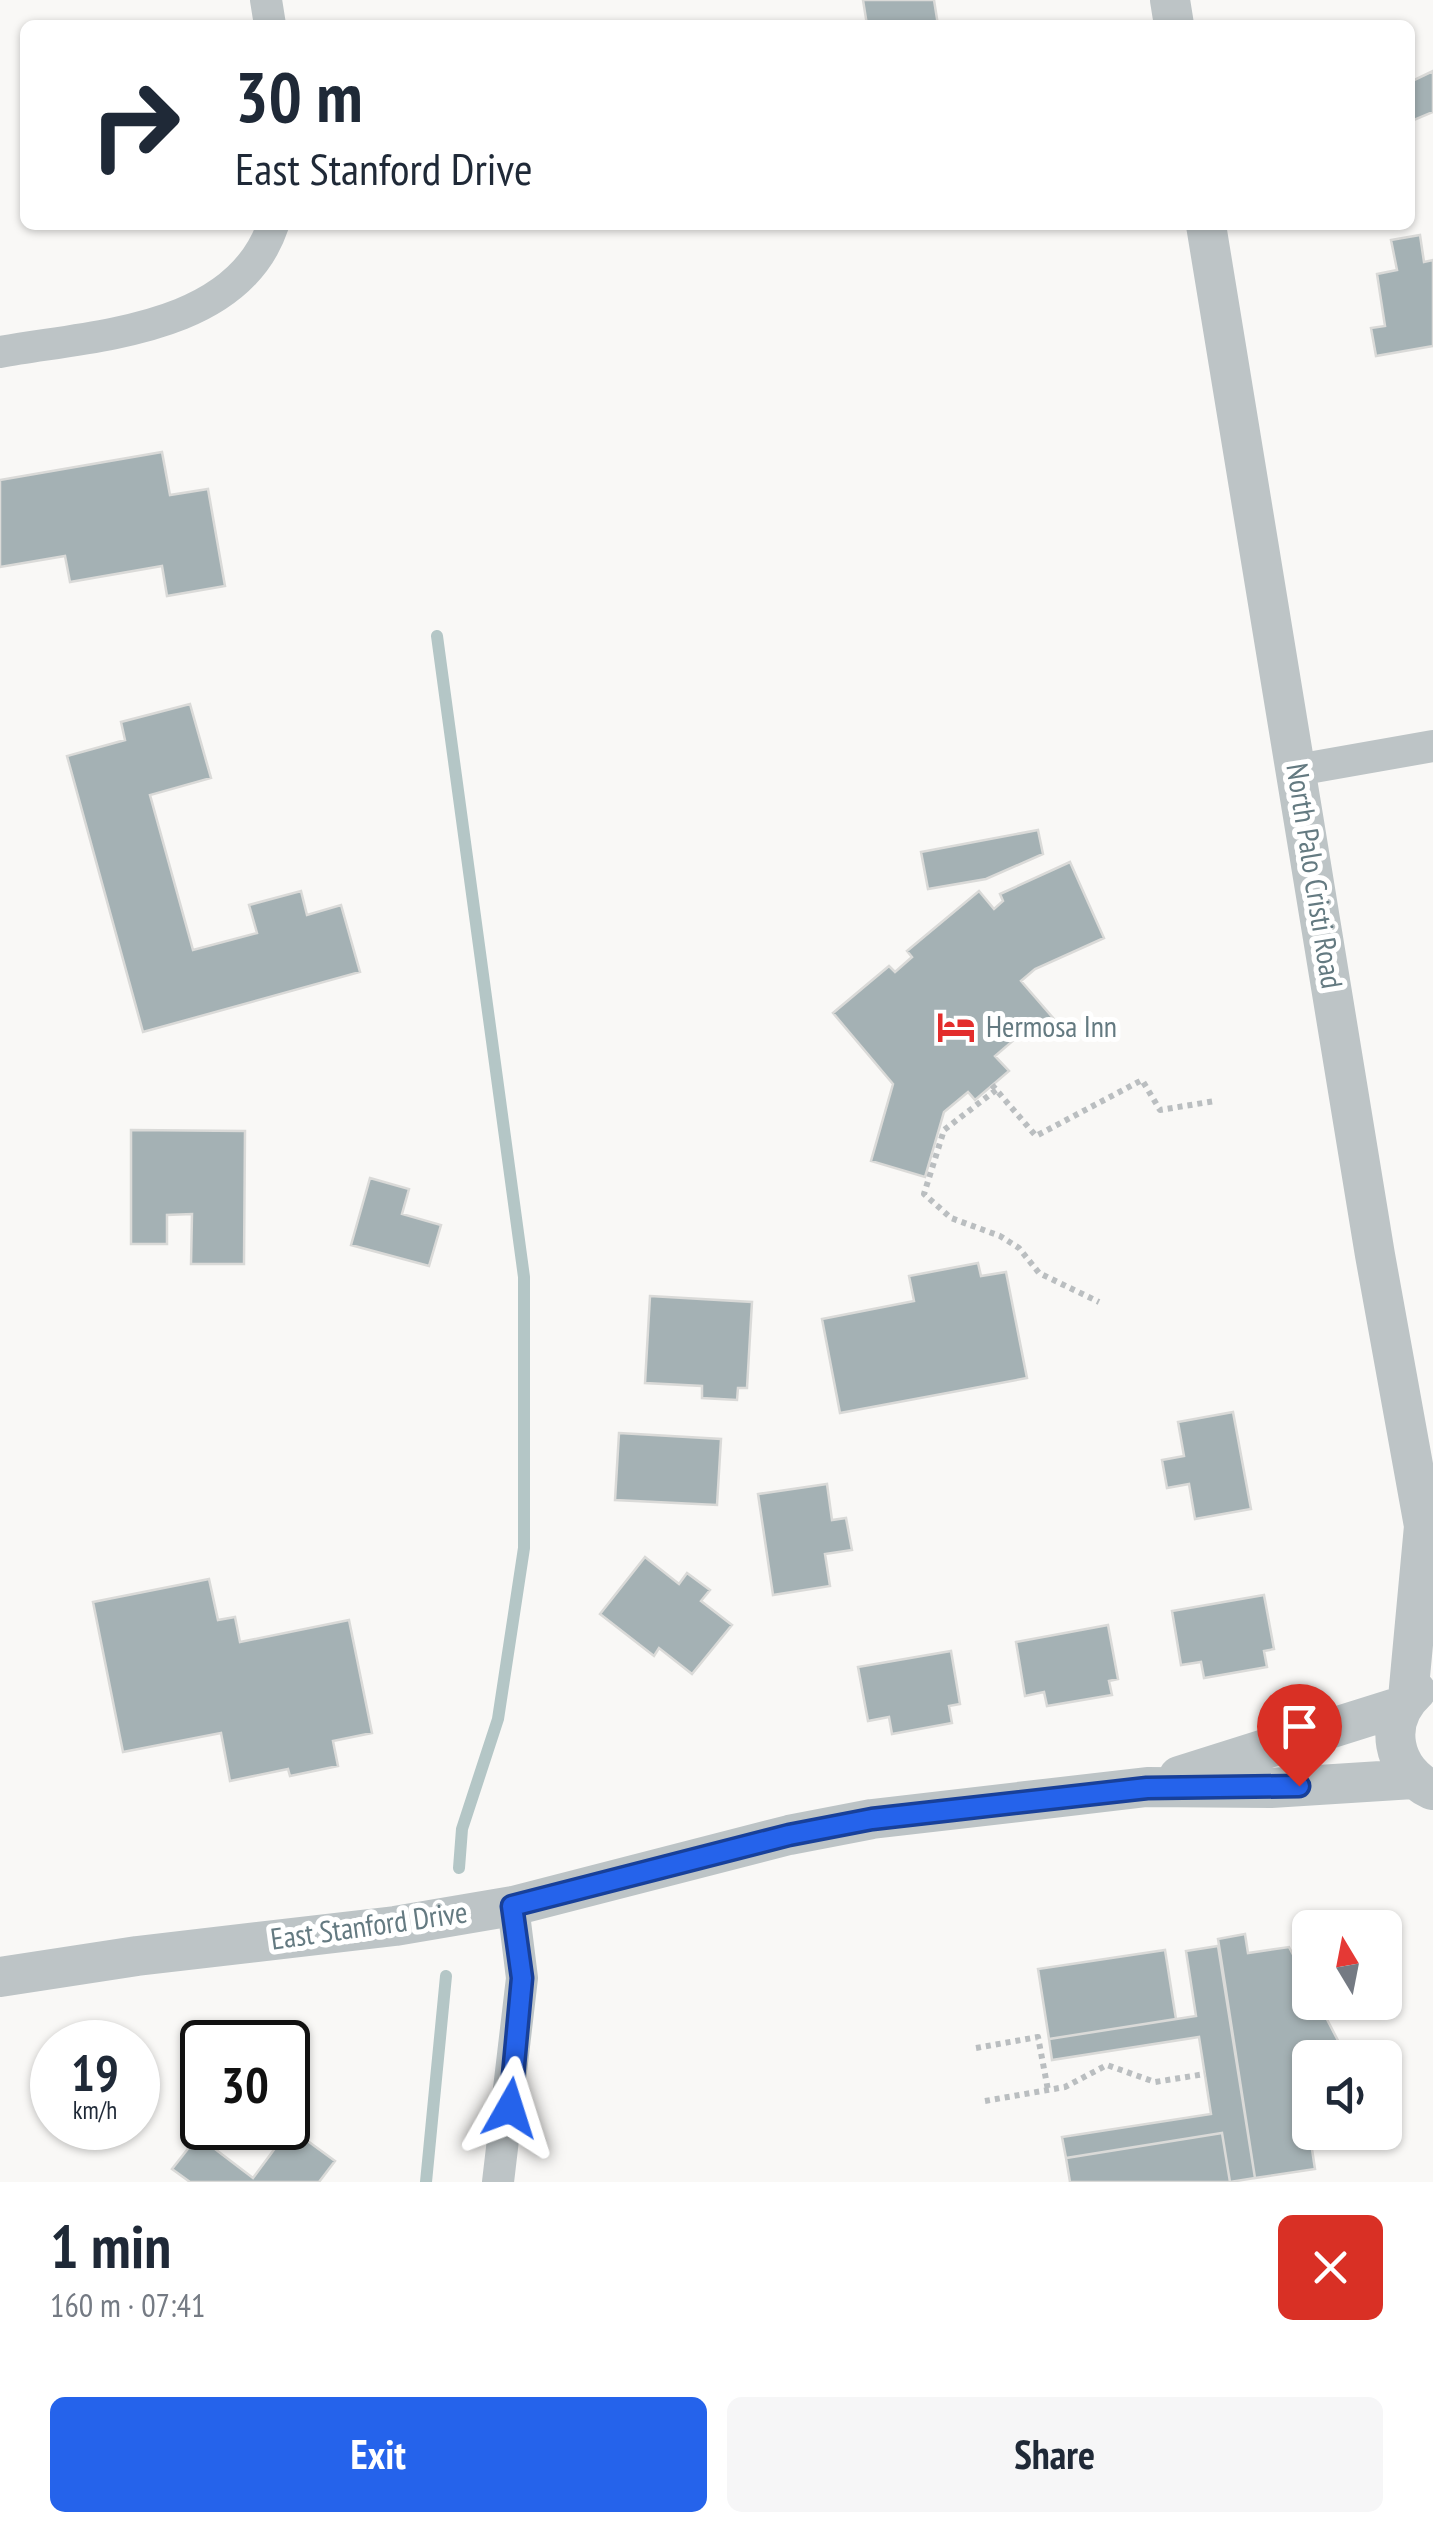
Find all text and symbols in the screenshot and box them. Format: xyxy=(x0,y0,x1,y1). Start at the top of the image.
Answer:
text: 30 m xyxy=(235,51,363,141)
icon: right xyxy=(70,60,200,190)
text: East Stanford Drive xyxy=(235,139,533,197)
street label: North Palo Cristi Road xyxy=(1278,760,1353,991)
hotel icon: Hermosa Inn xyxy=(935,1006,977,1048)
place label: Hermosa Inn xyxy=(986,1006,1117,1045)
pin xyxy=(1257,1684,1342,1787)
icon: arrive xyxy=(1272,1699,1327,1754)
street label: East Stanford Drive xyxy=(268,1891,470,1958)
north arrow xyxy=(1292,1910,1402,2020)
map controls xyxy=(1292,1910,1402,2150)
speed limit sign: 30 xyxy=(180,2020,310,2150)
text: 19 xyxy=(71,2040,119,2105)
button: sound xyxy=(1292,2040,1402,2150)
position arrow xyxy=(458,2056,562,2160)
text: km/h xyxy=(73,2094,117,2126)
text: 1 min xyxy=(50,2207,171,2285)
button: close xyxy=(1278,2215,1383,2320)
text: 160 m · 07:41 xyxy=(50,2284,205,2326)
button: Exit xyxy=(50,2397,707,2512)
button: Share xyxy=(727,2397,1383,2512)

